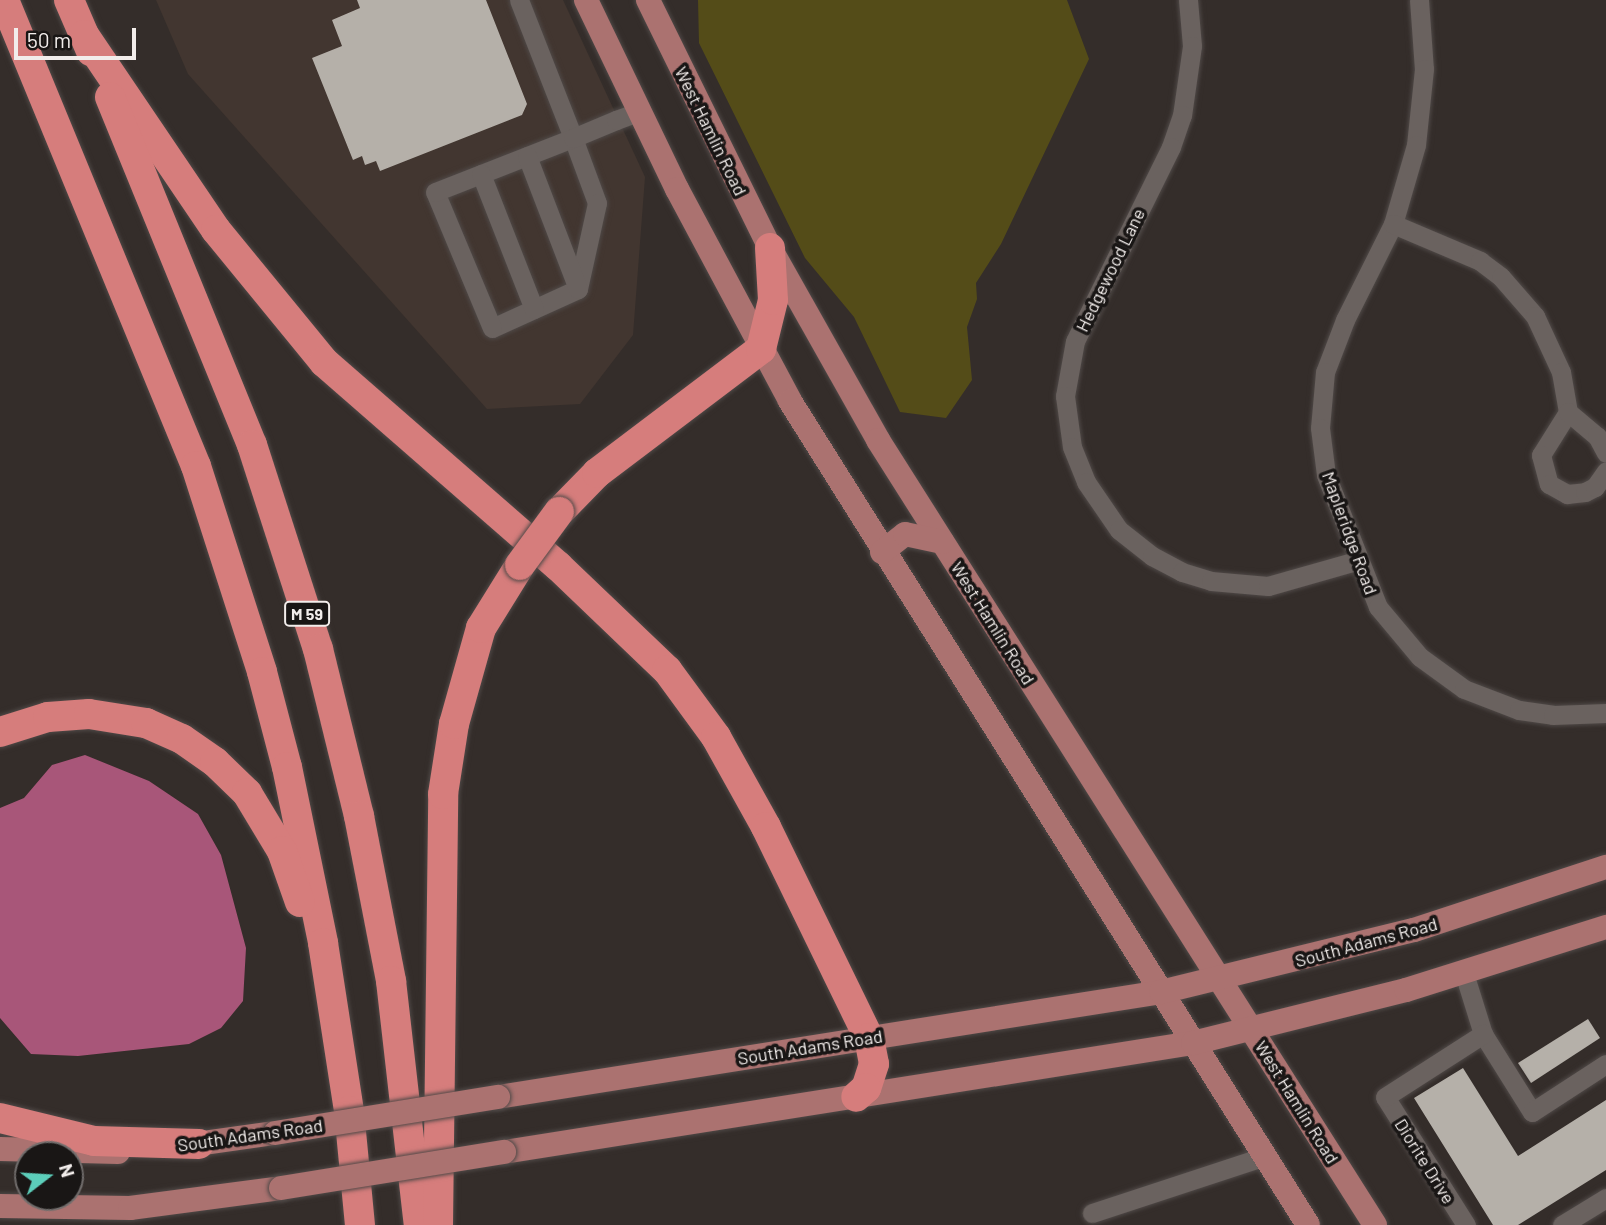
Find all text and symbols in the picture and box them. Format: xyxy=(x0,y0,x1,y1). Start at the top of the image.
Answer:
scale bar xyxy=(18,14,140,58)
text: 50 m xyxy=(27,27,71,52)
street label: West Hamlin Road xyxy=(670,63,752,199)
street label: Hedgewood Lane xyxy=(1071,205,1149,335)
street label: Mapleridge Road xyxy=(1318,469,1382,597)
street label: West Hamlin Road xyxy=(947,558,1039,688)
road number: M 59 xyxy=(282,601,332,626)
street label: South Adams Road xyxy=(1292,913,1440,971)
street label: South Adams Road xyxy=(736,1025,884,1069)
street label: West Hamlin Road xyxy=(1251,1037,1343,1167)
street label: South Adams Road xyxy=(176,1114,324,1156)
street label: Diorite Drive xyxy=(1390,1114,1460,1208)
north arrow xyxy=(14,1141,84,1211)
text: N xyxy=(55,1161,80,1180)

